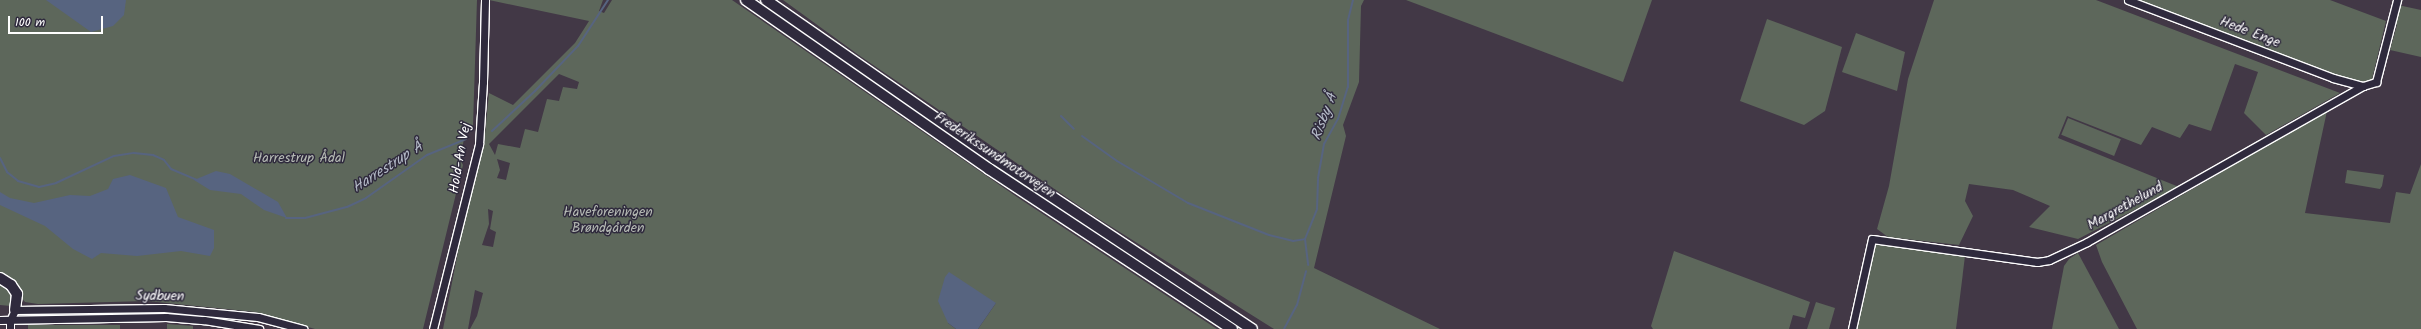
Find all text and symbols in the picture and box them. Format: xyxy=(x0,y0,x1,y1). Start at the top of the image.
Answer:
scale bar xyxy=(10,8,105,34)
text: 100 m xyxy=(15,13,45,32)
street label: Hede Enge xyxy=(2217,13,2283,51)
water label: Risby Å xyxy=(1308,91,1342,143)
street label: Frederikssundmotorvejen xyxy=(931,108,1059,202)
street label: Hold-An Vej xyxy=(446,121,474,195)
water label: Harrestrup Å xyxy=(349,139,427,197)
park label: Harrestrup Ådal xyxy=(253,150,345,166)
street label: Margrethelund xyxy=(2084,178,2166,234)
park label: Haveforeningen Brøndgården xyxy=(563,204,653,236)
street label: Sydbuen xyxy=(135,287,185,305)

